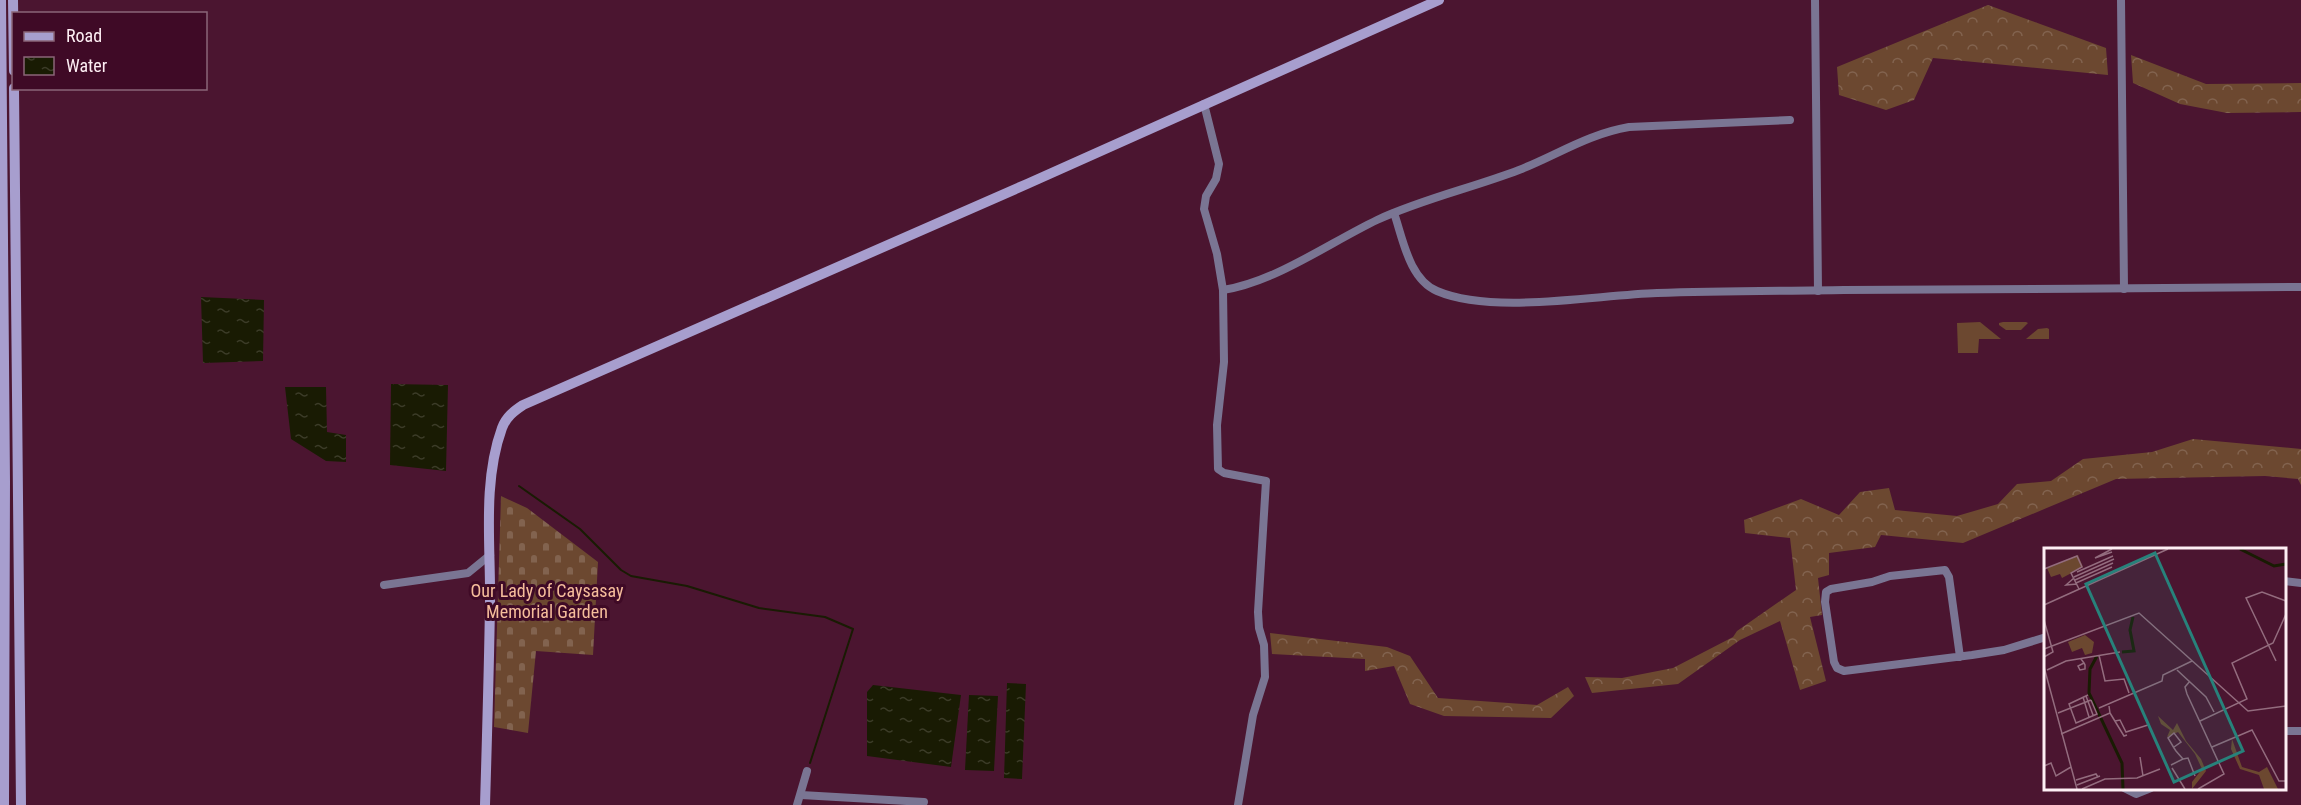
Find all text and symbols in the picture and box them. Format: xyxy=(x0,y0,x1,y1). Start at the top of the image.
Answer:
legend xyxy=(12,12,207,90)
text: Road xyxy=(66,25,102,46)
text: Water xyxy=(66,55,108,76)
inset map xyxy=(2044,548,2286,790)
park label: Our Lady of Caysasay Memorial Garden xyxy=(471,580,624,622)

